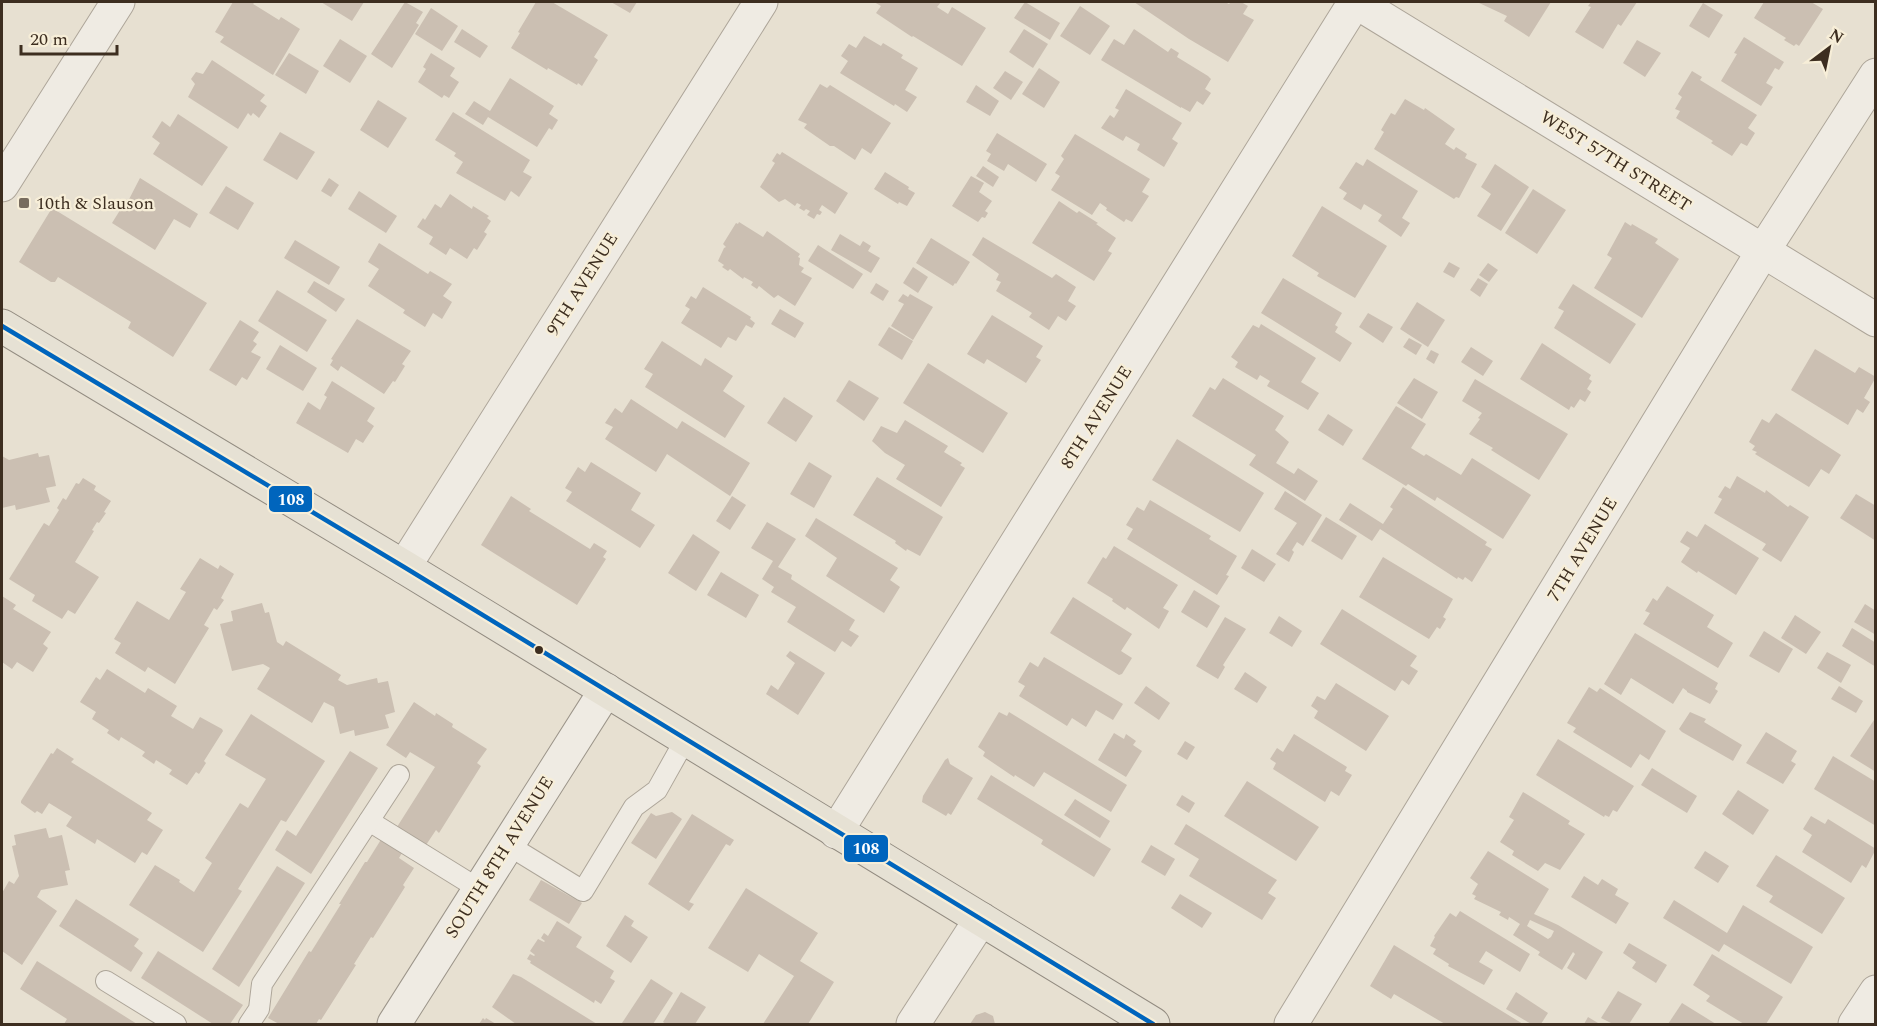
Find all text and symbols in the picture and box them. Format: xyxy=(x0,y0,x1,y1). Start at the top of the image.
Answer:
scale bar xyxy=(21,18,117,56)
north arrow xyxy=(1799,18,1859,78)
text: N xyxy=(1825,22,1848,50)
text: 20 m xyxy=(30,26,68,53)
street label: WEST 57TH STREET xyxy=(1535,104,1697,219)
place label: 10th & Slauson xyxy=(36,190,154,217)
marker: 10th & Slauson xyxy=(17,196,31,210)
street label: 9TH AVENUE xyxy=(540,227,625,341)
street label: 8TH AVENUE xyxy=(1054,360,1139,474)
line badge: 108 xyxy=(268,485,313,513)
text: 108 xyxy=(278,488,304,512)
street label: 7TH AVENUE xyxy=(1541,492,1624,607)
unlabelled marker xyxy=(533,644,545,656)
street label: SOUTH 8TH AVENUE xyxy=(438,771,561,944)
line badge: 108 xyxy=(843,834,889,863)
text: 108 xyxy=(853,837,879,861)

